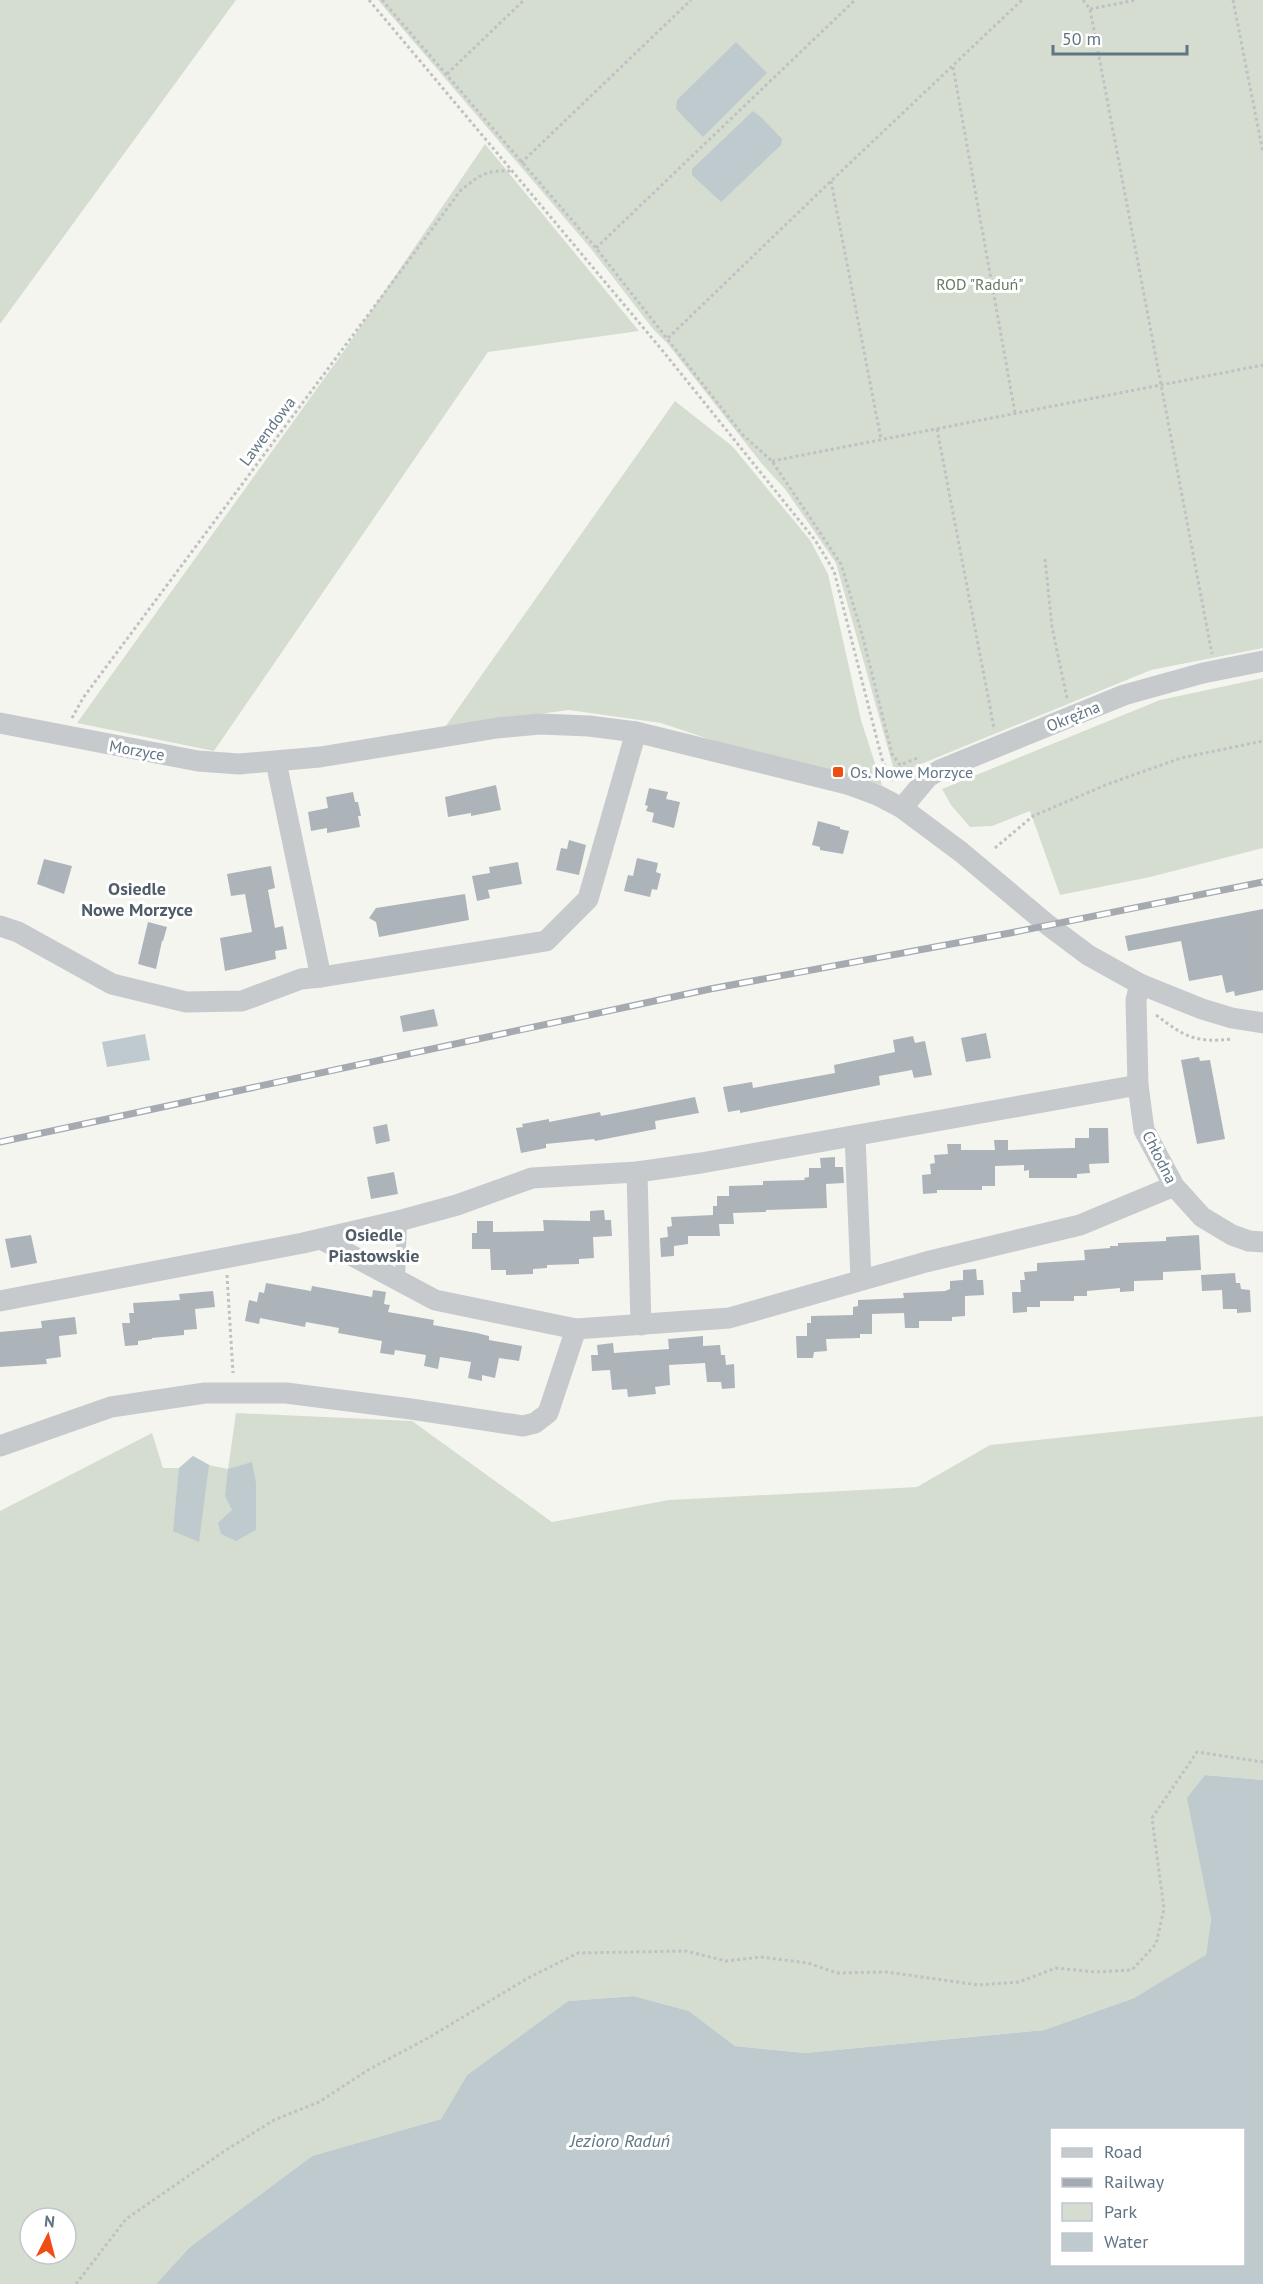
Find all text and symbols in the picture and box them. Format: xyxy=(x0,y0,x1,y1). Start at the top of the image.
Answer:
scale bar xyxy=(1053,18,1186,56)
text: 50 m xyxy=(1062,27,1101,50)
park label: ROD "Raduń" xyxy=(936,274,1024,294)
street label: Lawendowa xyxy=(235,393,299,469)
street label: Okrężna xyxy=(1043,696,1103,736)
street label: Morzyce xyxy=(108,735,166,765)
place label: Os. Nowe Morzyce xyxy=(850,762,973,782)
marker: Os. Nowe Morzyce xyxy=(831,765,845,779)
district label: Osiedle Nowe Morzyce xyxy=(81,877,193,921)
street label: Chłodna xyxy=(1138,1127,1182,1187)
district label: Osiedle Piastowskie xyxy=(329,1223,419,1267)
legend xyxy=(1050,2128,1245,2266)
water label: Jezioro Raduń xyxy=(568,2129,670,2152)
text: Road xyxy=(1104,2140,1142,2163)
text: Railway xyxy=(1104,2170,1165,2193)
text: Park xyxy=(1104,2200,1137,2223)
north arrow xyxy=(18,2206,78,2266)
text: N xyxy=(43,2211,56,2232)
text: Water xyxy=(1104,2230,1148,2253)

